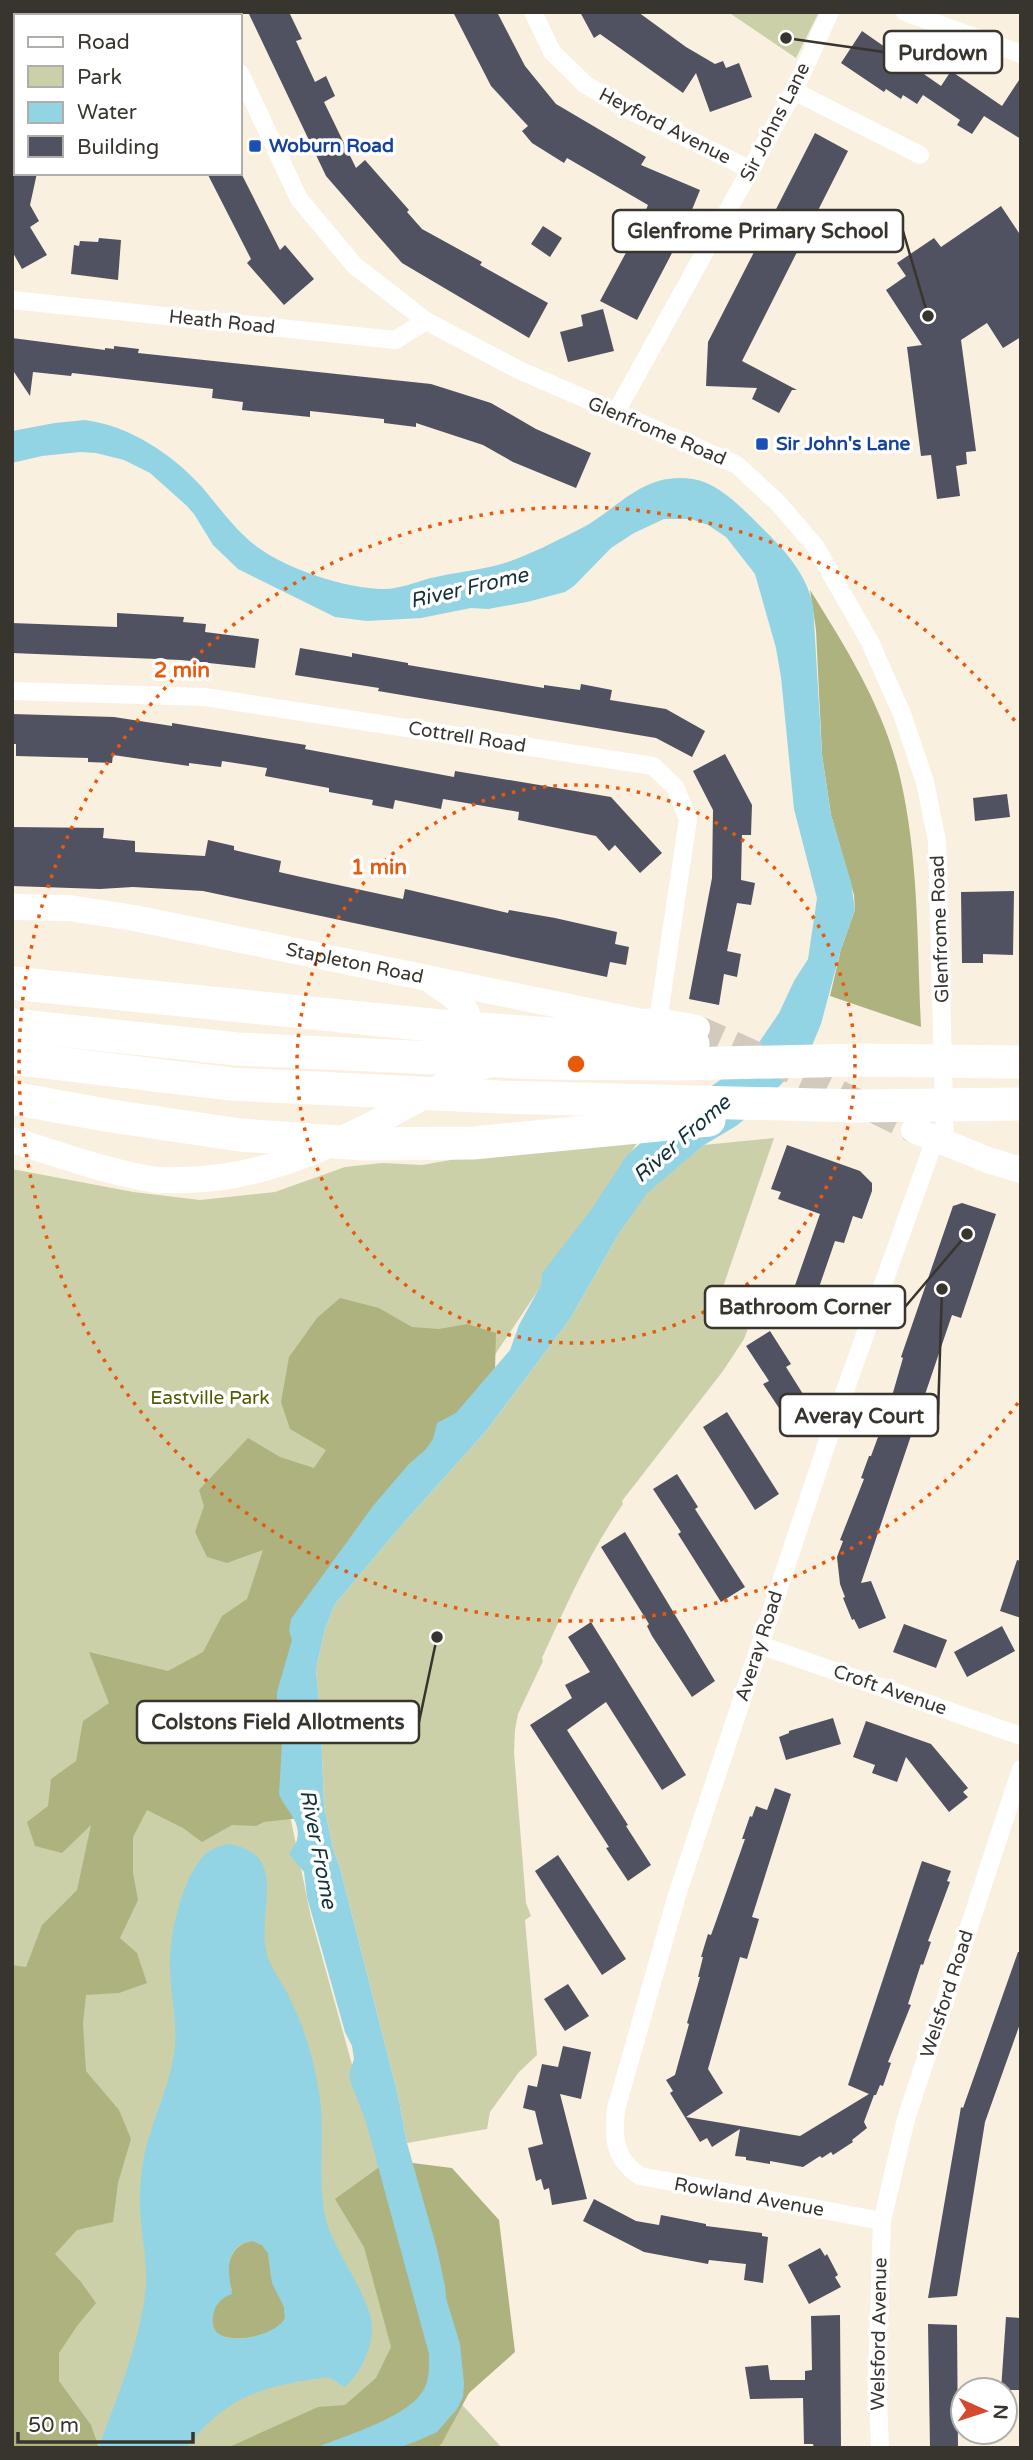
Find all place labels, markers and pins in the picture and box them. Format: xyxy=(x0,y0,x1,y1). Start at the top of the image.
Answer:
callout: Purdown xyxy=(884,31,1002,73)
place label: Woburn Road xyxy=(269,135,394,157)
marker: Woburn Road xyxy=(247,138,263,154)
callout: Glenfrome Primary School xyxy=(613,210,903,252)
place label: Sir John's Lane xyxy=(776,433,911,455)
marker: Sir John's Lane xyxy=(754,436,770,452)
centre of rings xyxy=(564,1052,588,1076)
callout: Bathroom Corner xyxy=(705,1286,905,1328)
callout: Averay Court xyxy=(780,1394,938,1436)
callout: Colstons Field Allotments xyxy=(137,1701,419,1743)

